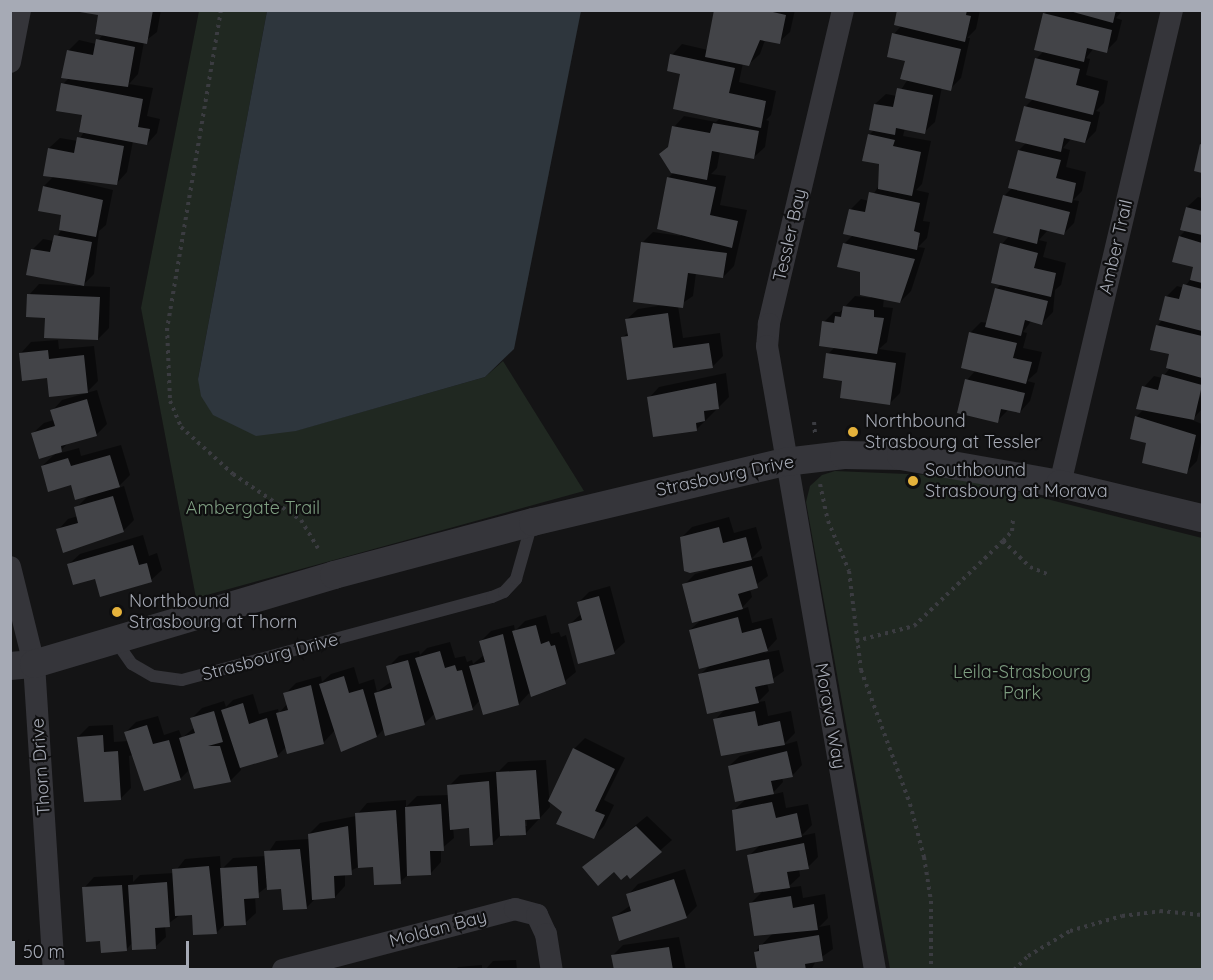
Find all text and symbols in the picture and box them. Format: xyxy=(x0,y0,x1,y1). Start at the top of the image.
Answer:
street label: Tessler Bay xyxy=(769,186,811,284)
street label: Amber Trail xyxy=(1095,198,1137,296)
place label: Northbound Strasbourg at Tessler xyxy=(865,411,1041,454)
marker: Northbound Strasbourg at Tessler xyxy=(846,425,860,439)
street label: Strasbourg Drive xyxy=(654,451,796,501)
place label: Southbound Strasbourg at Morava xyxy=(925,460,1108,502)
marker: Southbound Strasbourg at Morava xyxy=(906,474,920,488)
park label: Ambergate Trail xyxy=(186,497,320,519)
place label: Northbound Strasbourg at Thorn xyxy=(129,591,297,634)
marker: Northbound Strasbourg at Thorn xyxy=(110,605,124,619)
street label: Strasbourg Drive xyxy=(199,628,341,686)
street label: Morava Way xyxy=(810,662,850,770)
park label: Leila-Strasbourg Park xyxy=(953,662,1091,704)
street label: Thorn Drive xyxy=(27,718,55,816)
street label: Moldan Bay xyxy=(387,906,489,952)
scale bar xyxy=(15,929,192,967)
text: 50 m xyxy=(23,940,65,963)

